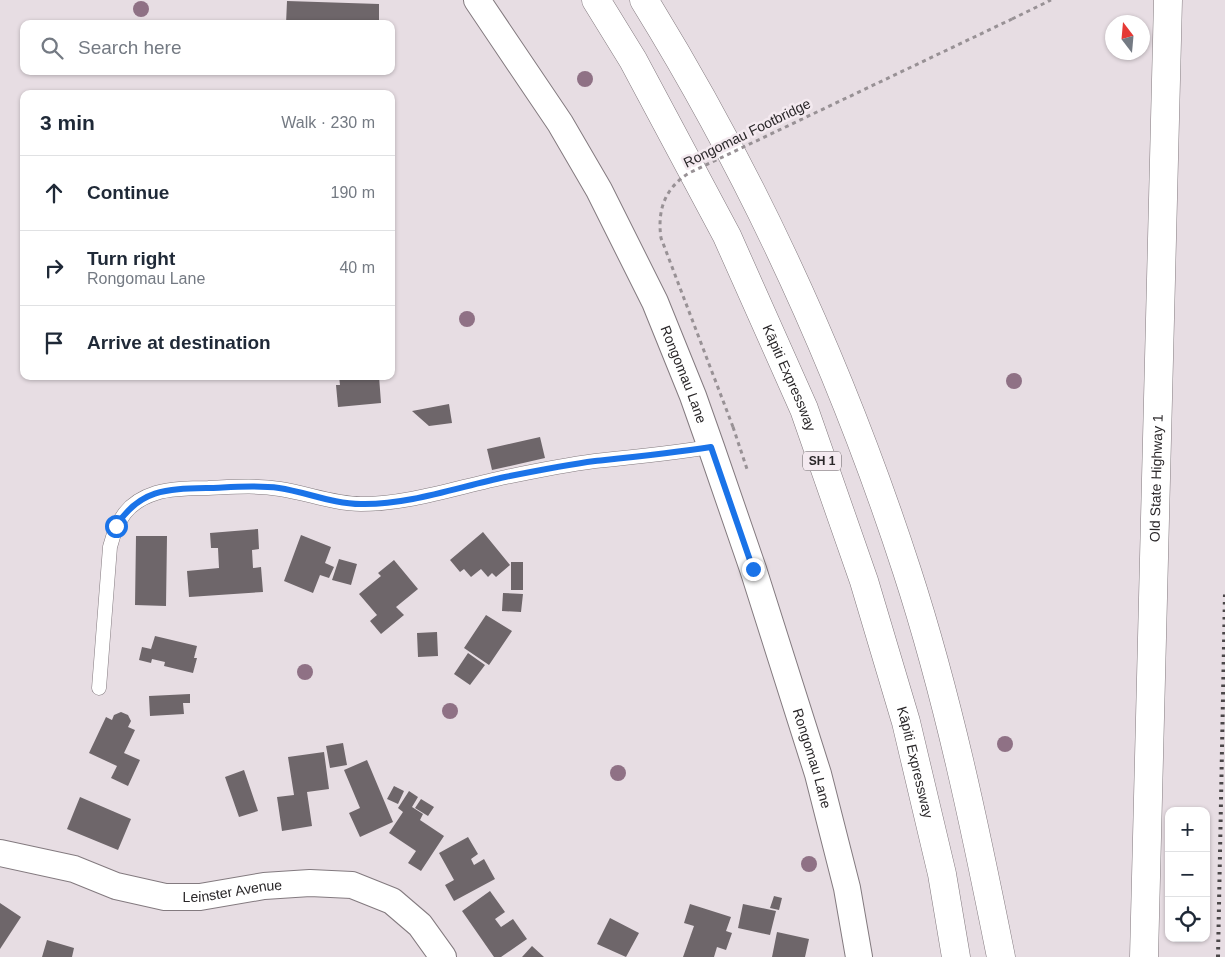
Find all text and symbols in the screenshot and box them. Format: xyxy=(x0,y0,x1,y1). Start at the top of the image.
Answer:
north arrow xyxy=(1105,15,1150,60)
search box xyxy=(20,20,395,75)
icon: search xyxy=(38,34,66,62)
text: Search here xyxy=(78,37,182,58)
street label: Rongomau Footbridge xyxy=(681,95,813,171)
text: 3 min xyxy=(40,111,95,134)
text: Walk · 230 m xyxy=(281,114,375,131)
icon: ahead xyxy=(40,179,68,207)
text: Continue xyxy=(87,182,169,203)
text: 190 m xyxy=(331,184,375,201)
text: Turn right xyxy=(87,248,175,269)
icon: right xyxy=(40,254,68,282)
text: 40 m xyxy=(339,259,375,276)
text: Rongomau Lane xyxy=(87,270,205,287)
street label: Kāpiti Expressway xyxy=(759,322,819,433)
street label: Rongomau Lane xyxy=(657,323,710,426)
icon: arrive xyxy=(40,329,68,357)
text: Arrive at destination xyxy=(87,332,271,353)
street label: Old State Highway 1 xyxy=(1146,414,1166,542)
road number: SH 1 xyxy=(803,452,841,471)
route start xyxy=(105,515,128,538)
route end xyxy=(742,558,765,581)
street label: Kāpiti Expressway xyxy=(894,704,937,820)
street label: Rongomau Lane xyxy=(790,706,834,810)
map controls xyxy=(1165,807,1210,942)
button: + xyxy=(1165,807,1210,852)
button: − xyxy=(1165,852,1210,897)
street label: Leinster Avenue xyxy=(183,877,283,905)
button: locate xyxy=(1165,897,1210,942)

